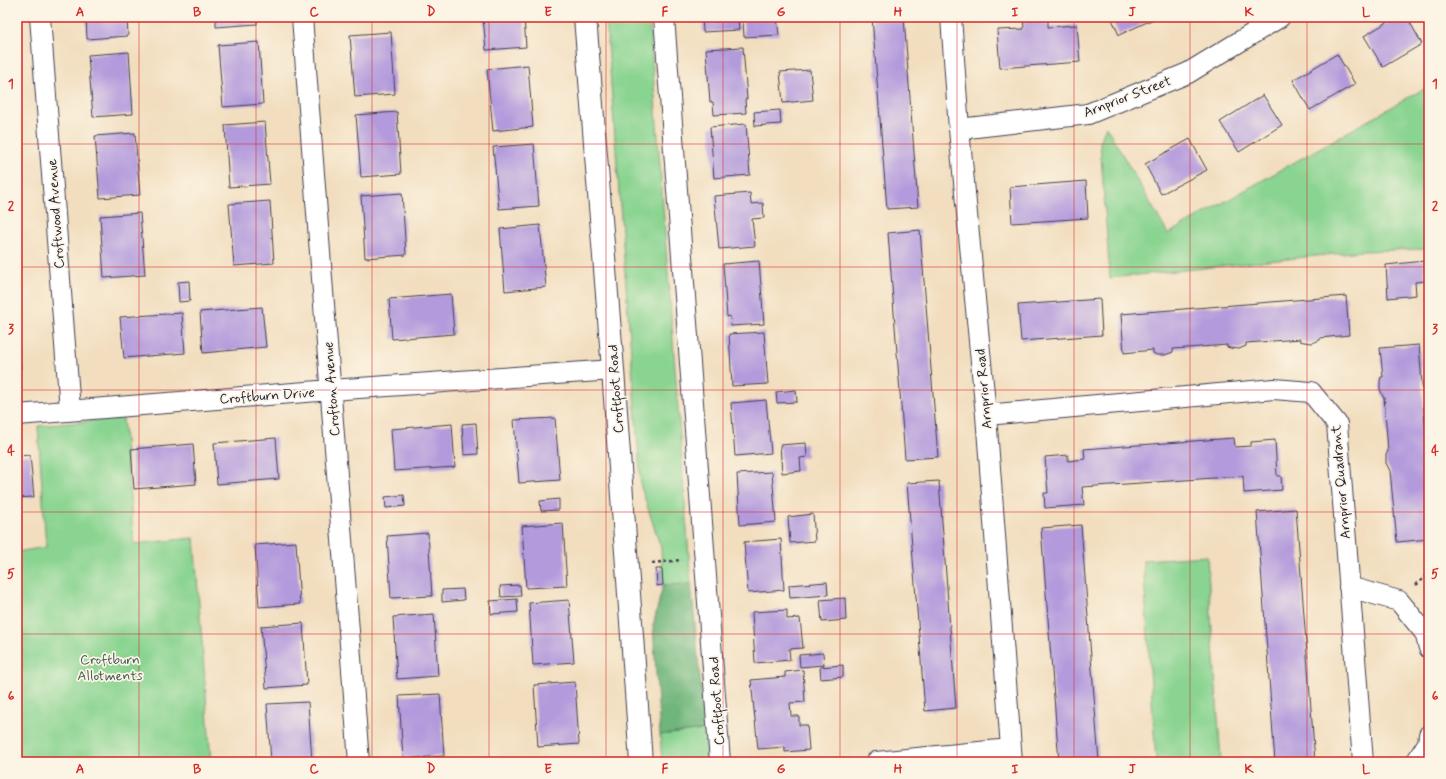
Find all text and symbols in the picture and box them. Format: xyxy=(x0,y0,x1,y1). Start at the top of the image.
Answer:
text: A xyxy=(76,4,84,21)
text: B xyxy=(193,4,202,21)
text: C xyxy=(309,4,319,21)
text: D xyxy=(427,4,436,21)
text: E xyxy=(544,4,552,21)
text: F xyxy=(662,4,669,21)
text: G xyxy=(777,4,786,21)
text: H xyxy=(894,4,903,21)
text: I xyxy=(1012,4,1019,21)
text: J xyxy=(1128,4,1136,21)
text: K xyxy=(1244,4,1254,21)
text: L xyxy=(1362,4,1371,21)
street label: Arnprior Street xyxy=(1081,72,1174,122)
text: 1 xyxy=(8,76,14,93)
text: 1 xyxy=(1432,76,1438,93)
street label: Croftwood Avenue xyxy=(43,158,69,270)
text: 2 xyxy=(8,198,15,215)
text: 2 xyxy=(1432,198,1439,215)
text: 3 xyxy=(8,321,14,338)
text: 3 xyxy=(1432,321,1438,338)
street label: Crofton Avenue xyxy=(320,341,344,437)
street label: Croftfoot Road xyxy=(604,344,630,434)
street label: Arnprior Road xyxy=(972,348,996,430)
street label: Croftburn Drive xyxy=(219,384,315,408)
street label: Arnprior Quadrant xyxy=(1327,423,1355,540)
text: 4 xyxy=(7,443,15,460)
text: 4 xyxy=(1431,443,1439,460)
text: 5 xyxy=(7,566,15,583)
text: 5 xyxy=(1431,566,1439,583)
park label: Croftburn Allotments xyxy=(77,651,143,685)
street label: Croftfoot Road xyxy=(705,656,731,746)
text: 6 xyxy=(8,688,15,705)
text: 6 xyxy=(1432,688,1439,705)
text: A xyxy=(76,761,84,778)
text: B xyxy=(193,761,202,778)
text: C xyxy=(309,761,319,778)
text: D xyxy=(427,761,436,778)
text: E xyxy=(544,761,552,778)
text: F xyxy=(662,761,669,778)
text: G xyxy=(777,761,786,778)
text: H xyxy=(894,761,903,778)
text: I xyxy=(1012,761,1019,778)
text: J xyxy=(1128,761,1136,778)
text: K xyxy=(1244,761,1254,778)
text: L xyxy=(1362,761,1371,778)

